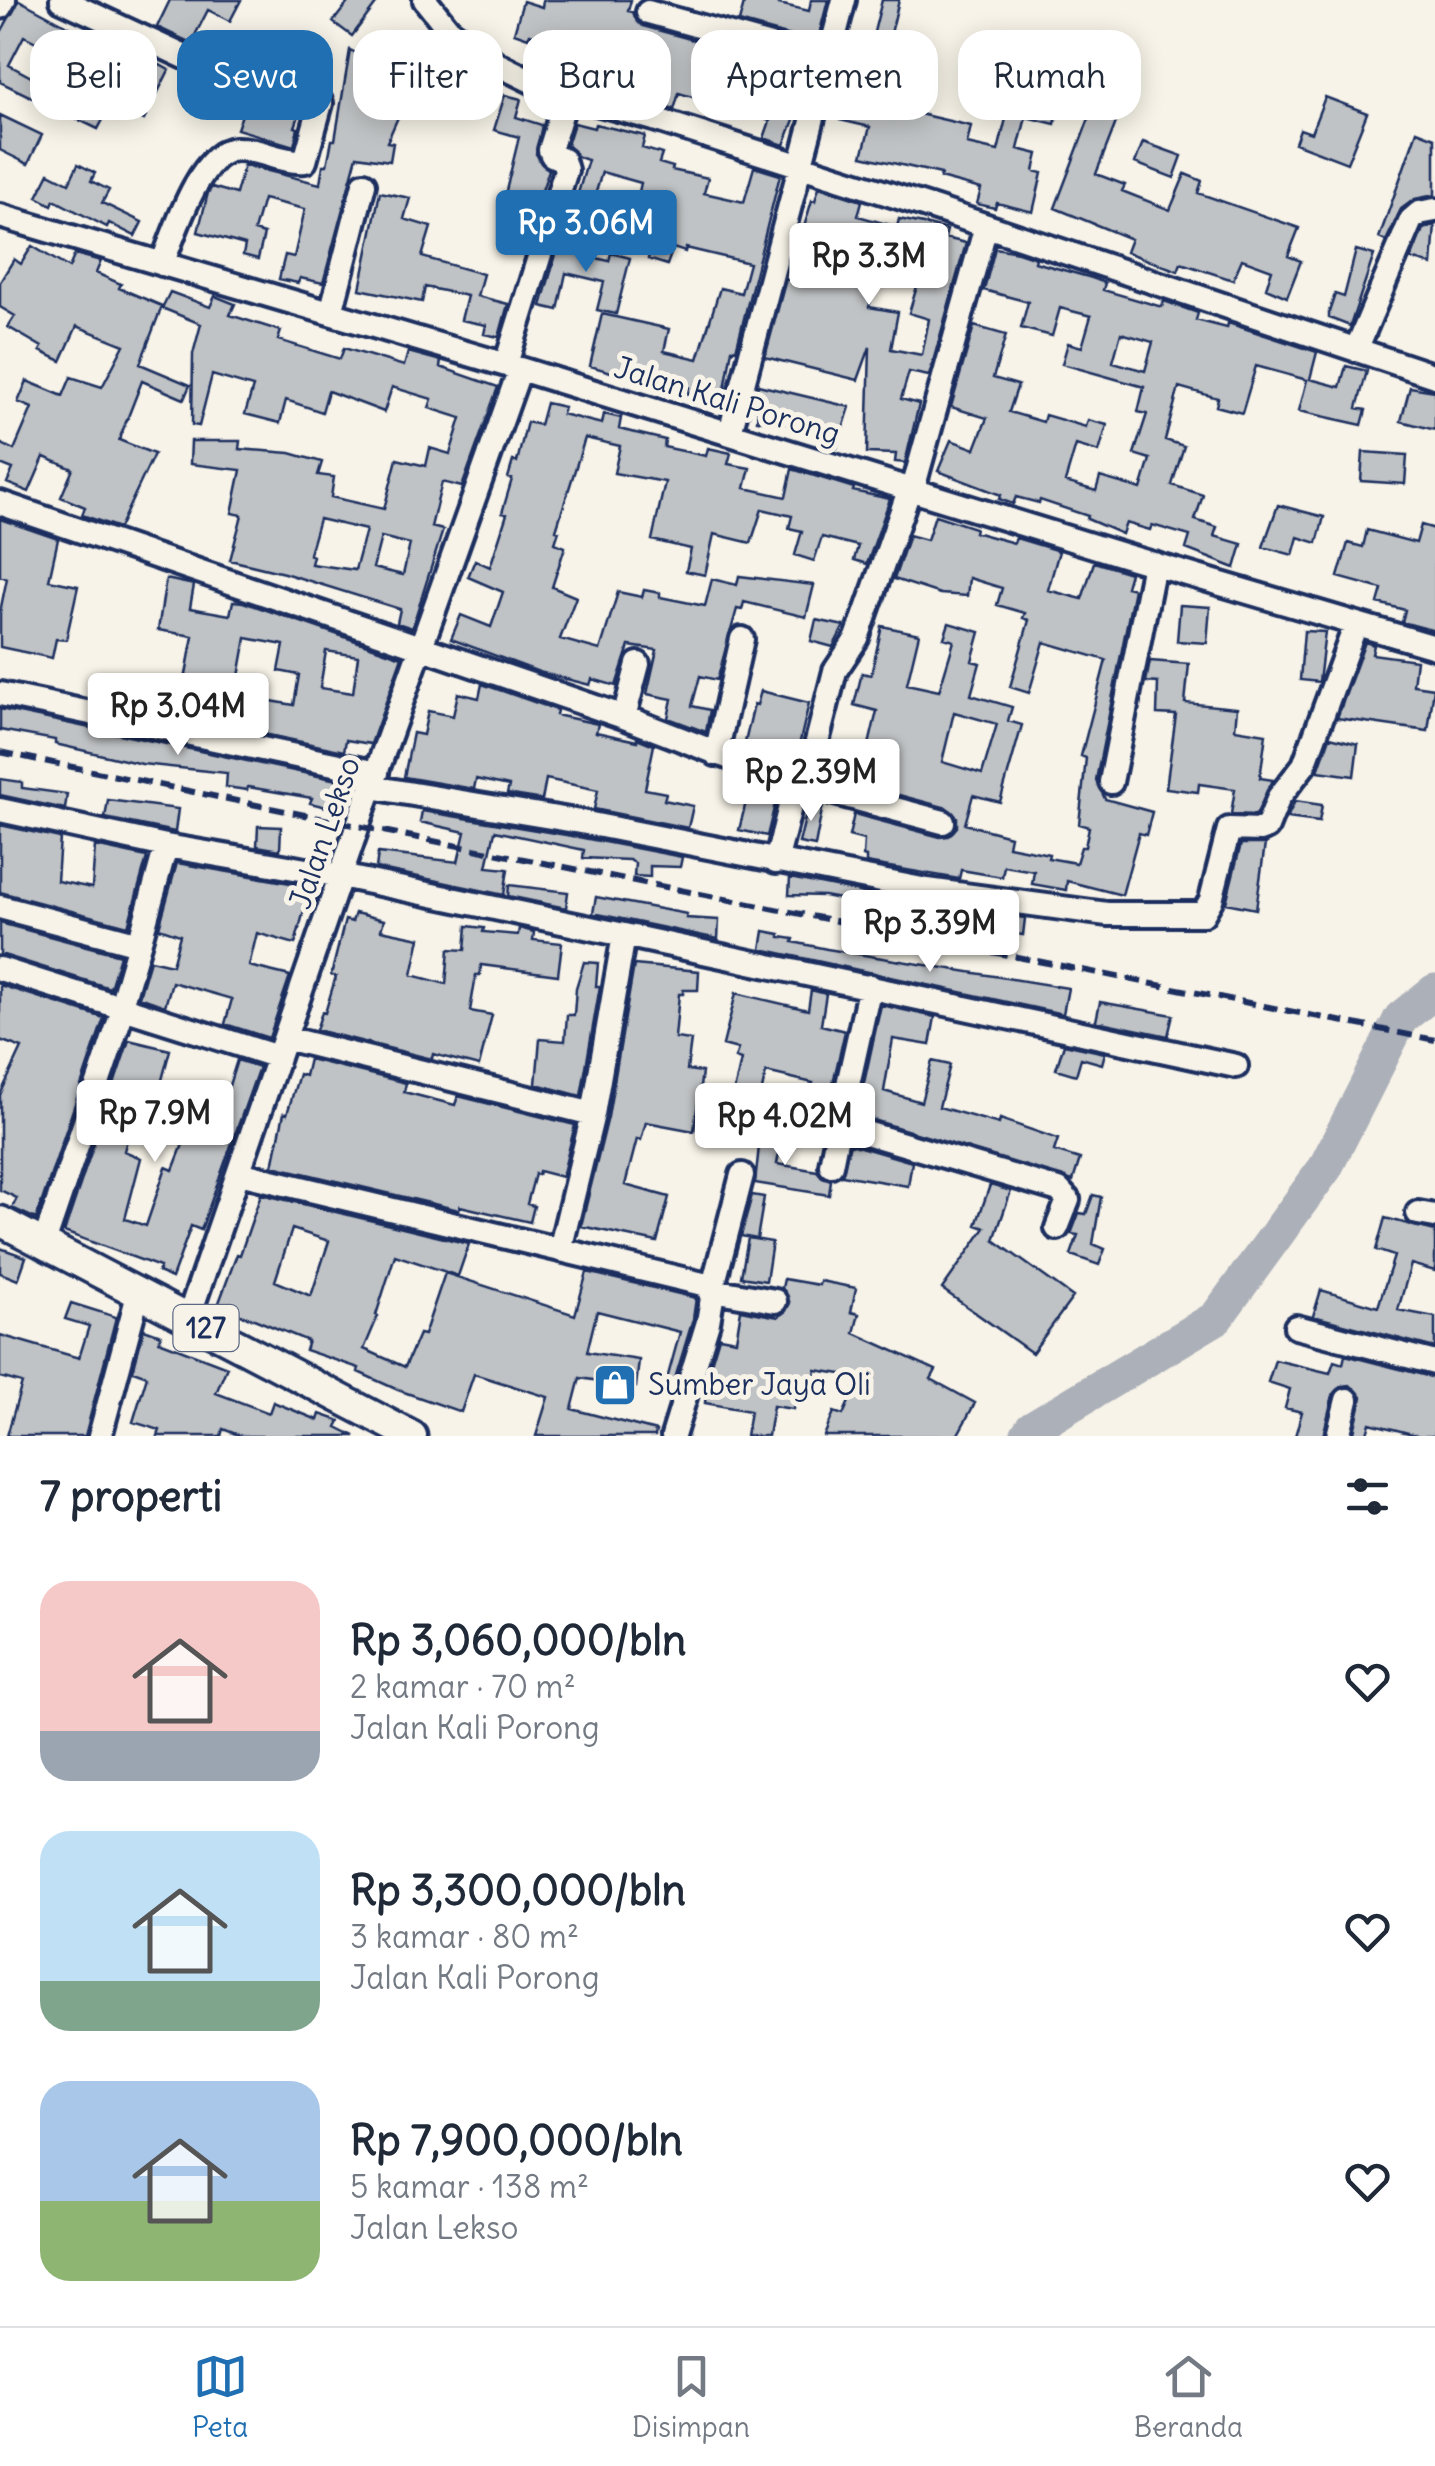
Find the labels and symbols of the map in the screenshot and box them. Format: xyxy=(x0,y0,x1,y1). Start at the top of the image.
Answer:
pin: Rp 3.06M xyxy=(483,190,689,275)
pin: Rp 3.3M xyxy=(777,223,961,308)
street label: Jalan Kali Porong xyxy=(610,348,845,452)
pin: Rp 3.04M xyxy=(75,673,281,758)
pin: Rp 2.39M xyxy=(708,739,914,824)
street label: Jalan Lekso xyxy=(280,752,368,914)
pin: Rp 3.39M xyxy=(827,890,1033,975)
pin: Rp 7.9M xyxy=(63,1080,247,1165)
pin: Rp 4.02M xyxy=(682,1083,888,1168)
road number: 127 xyxy=(174,1305,238,1351)
shop icon: Sumber Jaya Oli xyxy=(592,1362,638,1408)
place label: Sumber Jaya Oli xyxy=(648,1365,871,1403)

